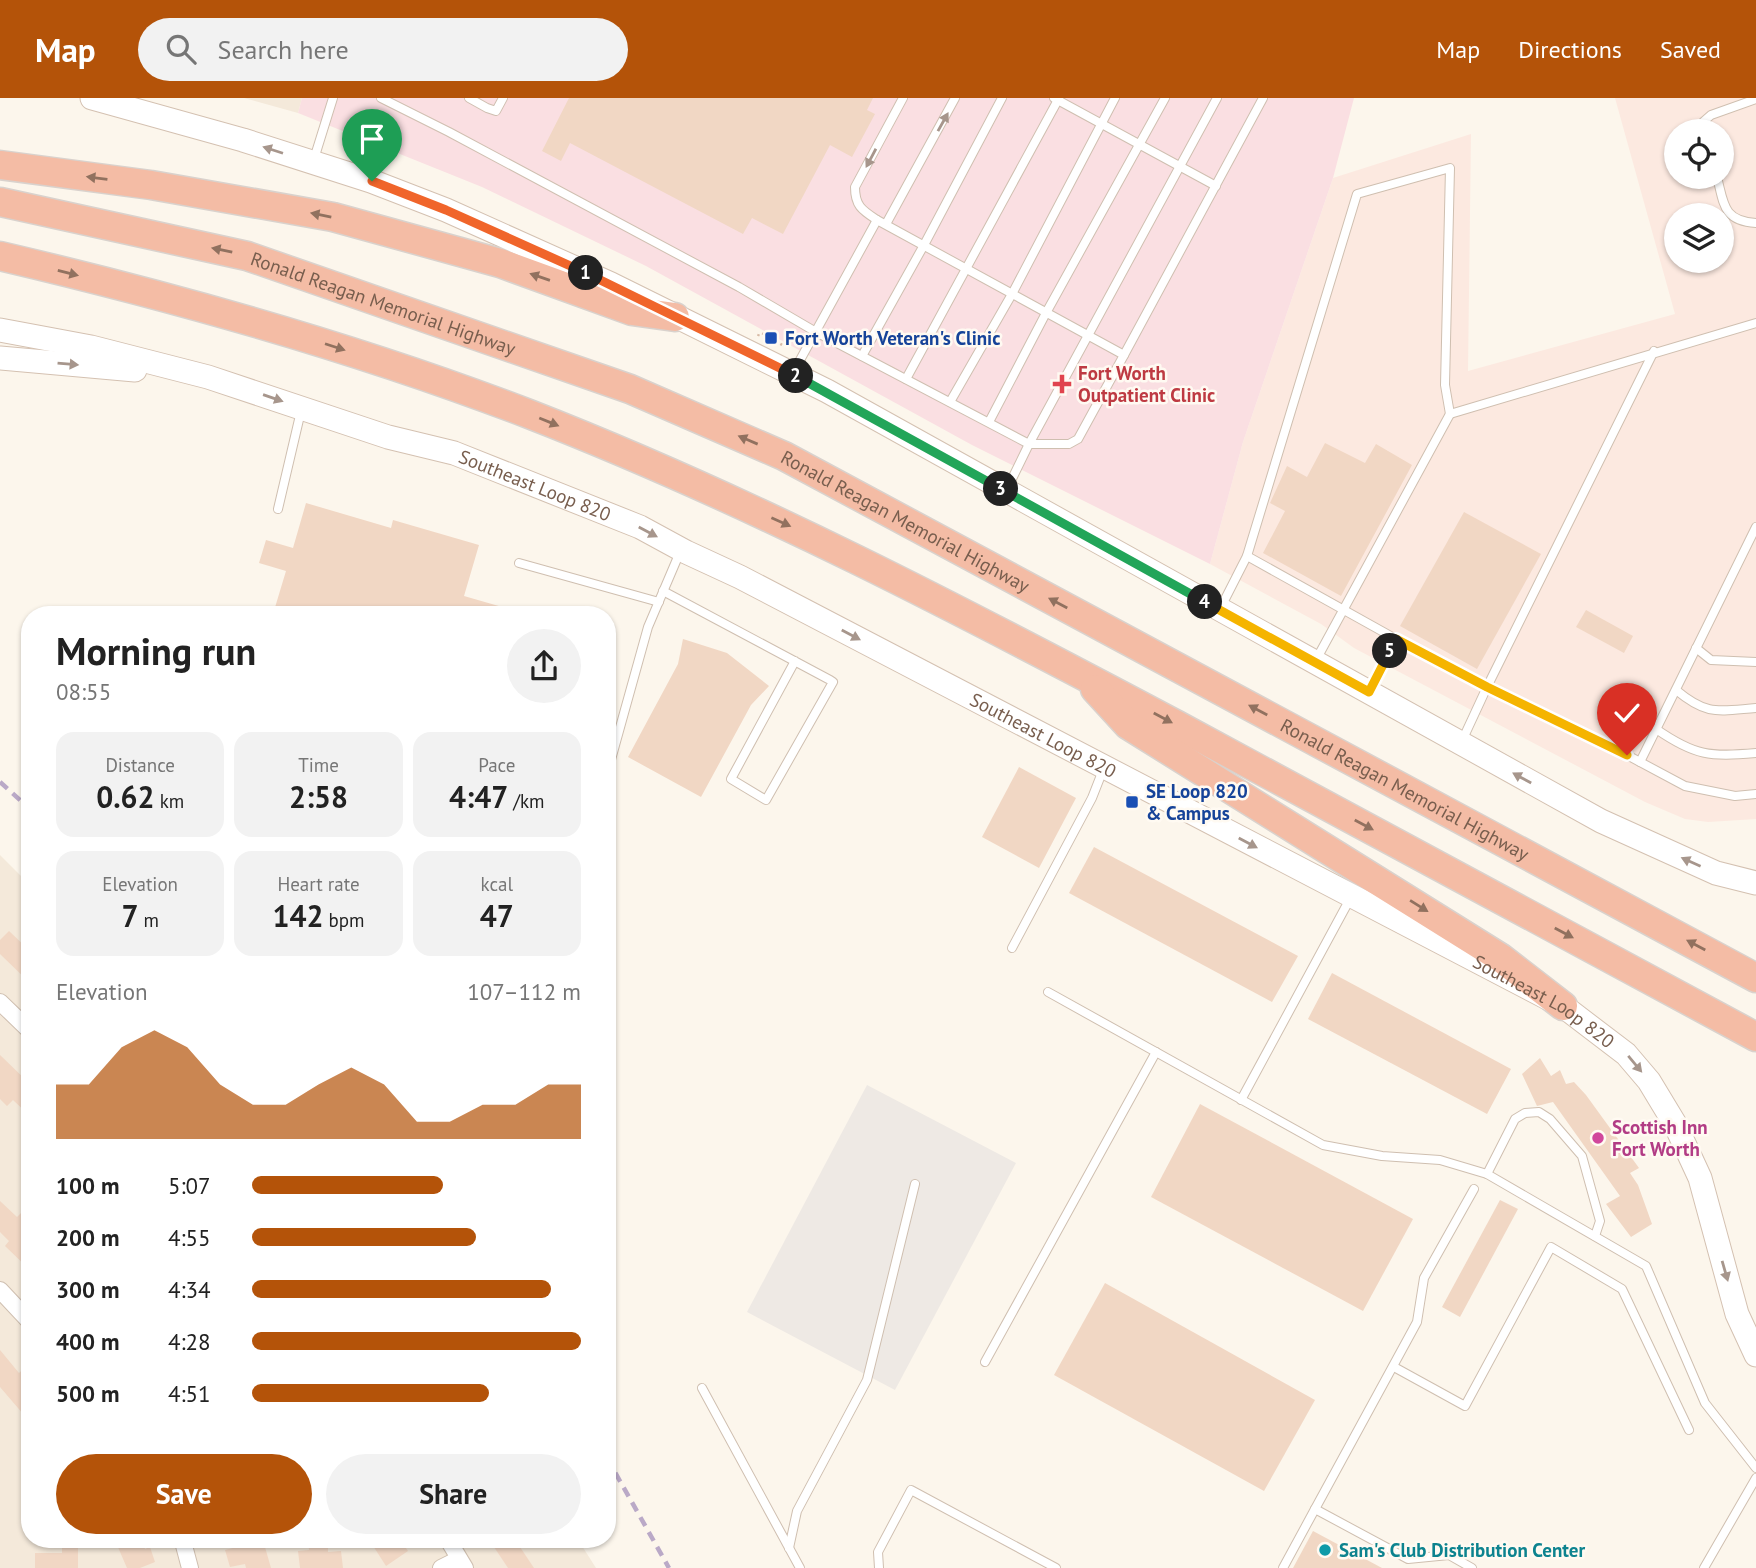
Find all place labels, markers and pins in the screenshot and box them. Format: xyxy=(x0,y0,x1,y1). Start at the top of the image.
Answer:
pin xyxy=(342,109,402,181)
pin: 1 xyxy=(568,256,604,290)
place label: Fort Worth Veteran's Clinic xyxy=(785,326,1000,350)
marker: Fort Worth Veteran's Clinic xyxy=(763,330,779,346)
pin: 2 xyxy=(778,358,814,394)
place label: Fort Worth Outpatient Clinic xyxy=(1078,361,1215,407)
marker: Fort Worth Outpatient Clinic xyxy=(1052,374,1072,394)
pin: 3 xyxy=(984,472,1018,506)
pin: 4 xyxy=(1188,584,1222,620)
pin: 5 xyxy=(1372,634,1408,668)
pin xyxy=(1597,683,1657,755)
place label: SE Loop 820 & Campus xyxy=(1146,779,1248,825)
marker: SE Loop 820 & Campus xyxy=(1124,794,1140,810)
place label: Scottish Inn Fort Worth xyxy=(1612,1115,1708,1161)
marker: Scottish Inn Fort Worth xyxy=(1590,1130,1606,1146)
place label: Sam's Club Distribution Center xyxy=(1339,1538,1585,1562)
marker: Sam's Club Distribution Center xyxy=(1317,1542,1333,1558)

